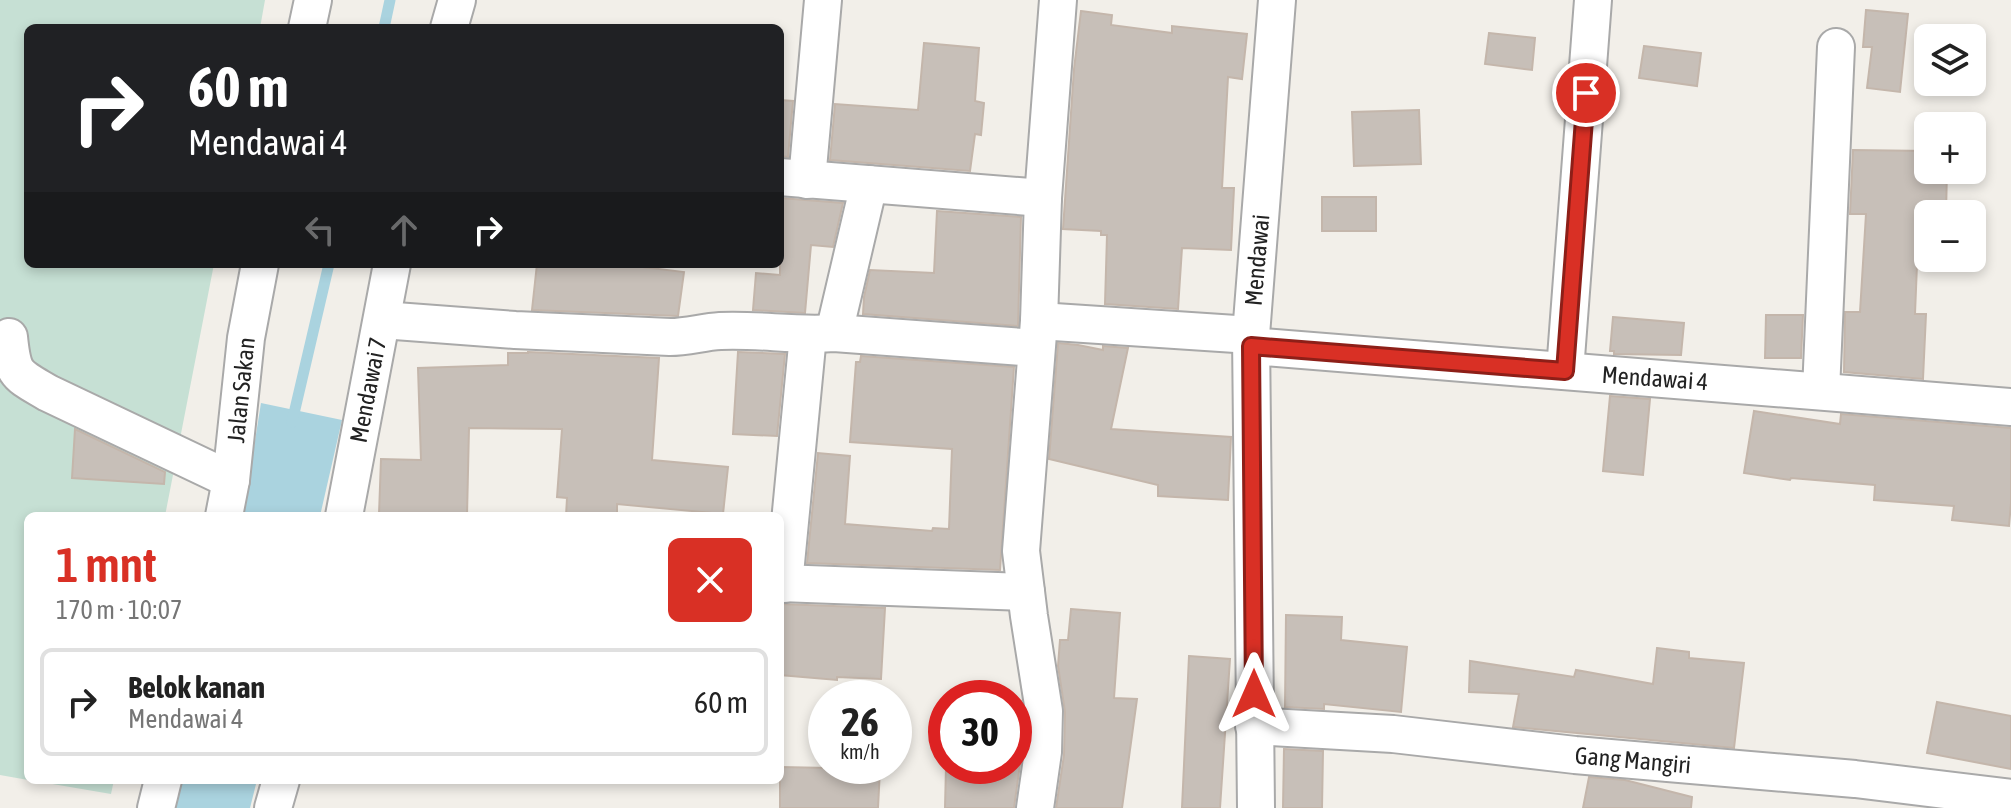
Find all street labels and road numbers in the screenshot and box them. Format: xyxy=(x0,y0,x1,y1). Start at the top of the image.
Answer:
street label: Mendawai xyxy=(1240,213,1274,307)
street label: Mendawai 7 xyxy=(345,335,391,445)
street label: Jalan Sakan xyxy=(222,336,260,444)
street label: Mendawai 4 xyxy=(1601,361,1709,395)
street label: Gang Mangiri xyxy=(1574,741,1692,779)

